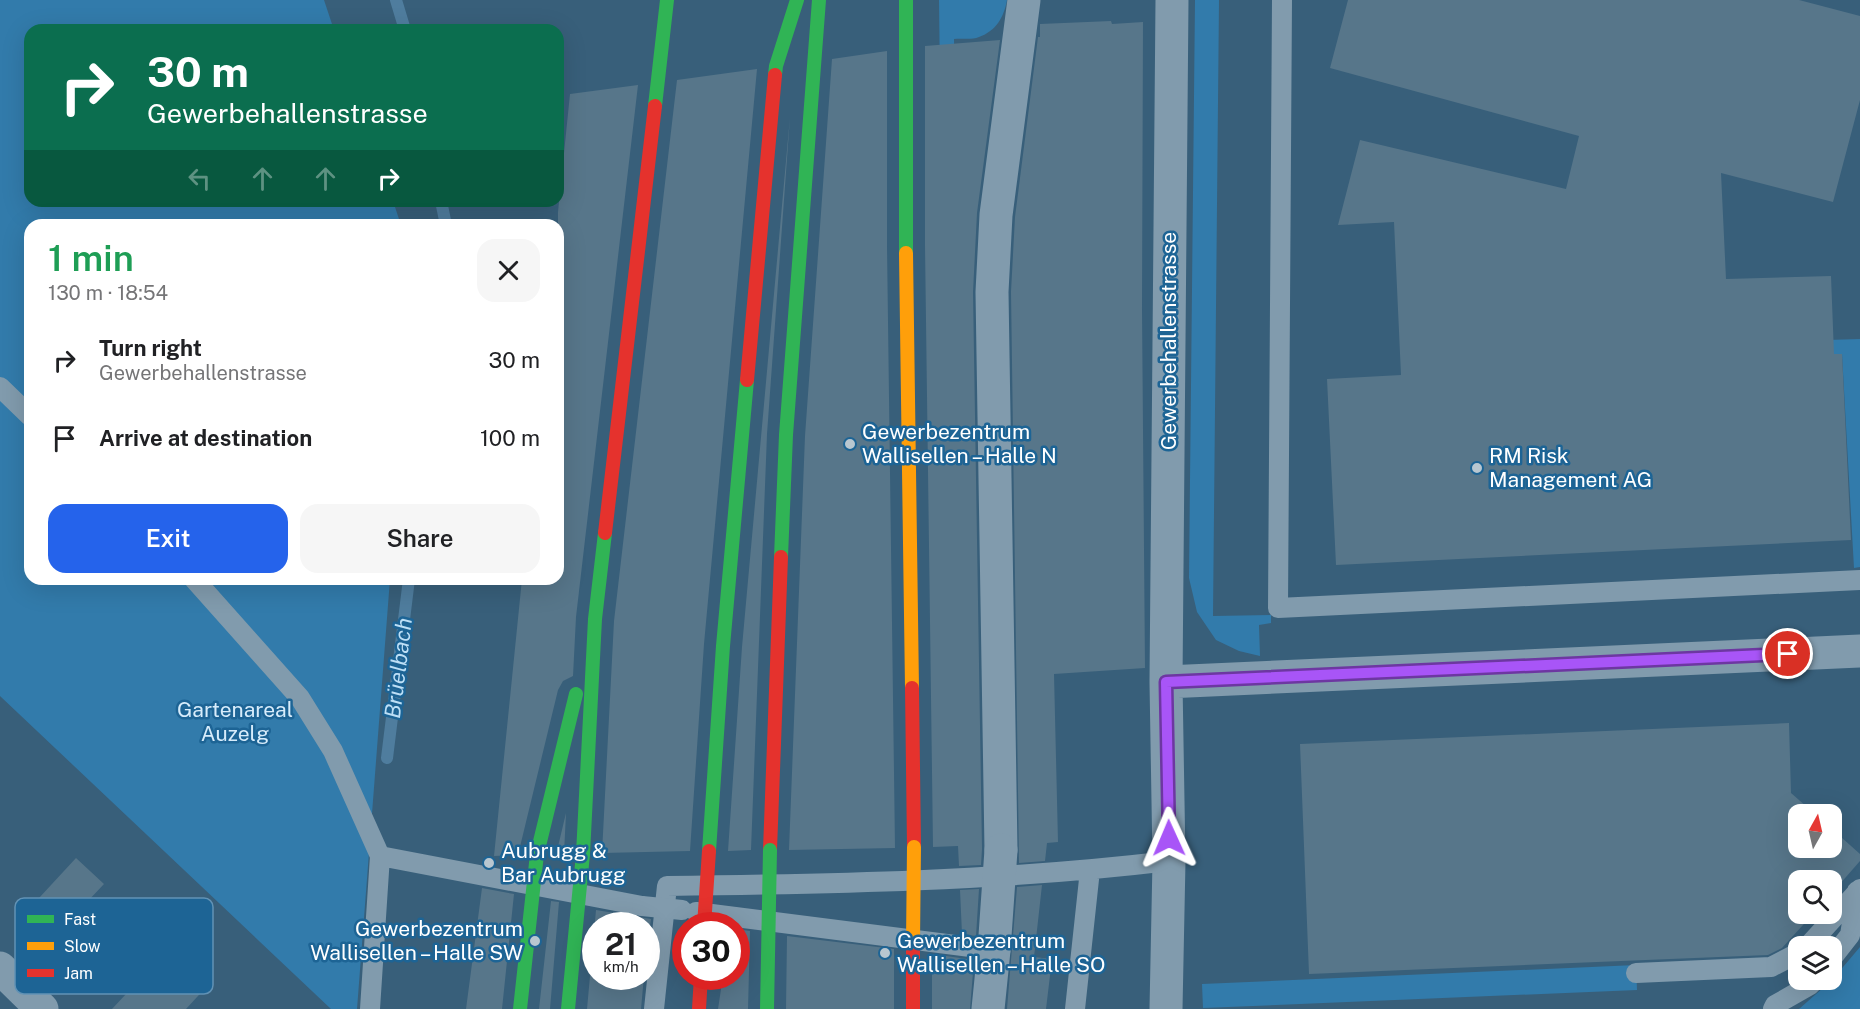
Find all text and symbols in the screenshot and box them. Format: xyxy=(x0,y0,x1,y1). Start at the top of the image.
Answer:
text: 30 m xyxy=(147,47,249,96)
icon: right xyxy=(48,48,126,126)
text: Gewerbehallenstrasse xyxy=(147,97,428,129)
icon: left xyxy=(183,162,216,195)
icon: ahead xyxy=(246,162,279,195)
icon: ahead xyxy=(309,162,342,195)
icon: right xyxy=(372,162,405,195)
street label: Gewerbehallenstrasse xyxy=(1156,232,1181,450)
text: 1 min xyxy=(48,237,134,279)
button: close xyxy=(477,239,540,302)
text: 130 m · 18:54 xyxy=(48,281,168,305)
text: Turn right xyxy=(99,335,202,361)
icon: right xyxy=(48,344,81,377)
text: 30 m xyxy=(488,347,540,373)
text: Gewerbehallenstrasse xyxy=(99,361,307,385)
place label: Gewerbezentrum Wallisellen – Halle N xyxy=(862,419,1057,468)
icon: arrive xyxy=(48,422,81,455)
text: Arrive at destination xyxy=(99,425,312,451)
text: 100 m xyxy=(480,425,540,451)
marker: Gewerbezentrum Wallisellen – Halle N xyxy=(843,437,857,451)
place label: RM Risk Management AG xyxy=(1489,443,1652,492)
marker: RM Risk Management AG xyxy=(1470,461,1484,475)
button: Exit xyxy=(48,504,288,573)
button: Share xyxy=(300,504,540,573)
water label: Brüelbach xyxy=(379,616,417,720)
pin xyxy=(1762,628,1813,679)
icon: arrive xyxy=(1771,637,1804,670)
park label: Gartenareal Auzelg xyxy=(177,697,293,746)
north arrow xyxy=(1788,804,1842,858)
map controls xyxy=(1788,804,1842,990)
position arrow xyxy=(1137,806,1201,870)
place label: Aubrugg & Bar Aubrugg xyxy=(501,838,626,887)
marker: Aubrugg & Bar Aubrugg xyxy=(482,856,496,870)
button: search xyxy=(1788,870,1842,924)
legend xyxy=(15,898,213,994)
text: Fast xyxy=(64,910,96,929)
speed limit sign: 30 xyxy=(672,912,750,990)
place label: Gewerbezentrum Wallisellen – Halle SW xyxy=(310,916,523,965)
text: 21 xyxy=(605,926,637,962)
place label: Gewerbezentrum Wallisellen – Halle SO xyxy=(897,928,1105,977)
marker: Gewerbezentrum Wallisellen – Halle SW xyxy=(528,934,542,948)
button: layers xyxy=(1788,936,1842,990)
text: Slow xyxy=(64,937,101,956)
marker: Gewerbezentrum Wallisellen – Halle SO xyxy=(878,946,892,960)
text: km/h xyxy=(603,958,639,975)
text: Jam xyxy=(64,964,93,983)

